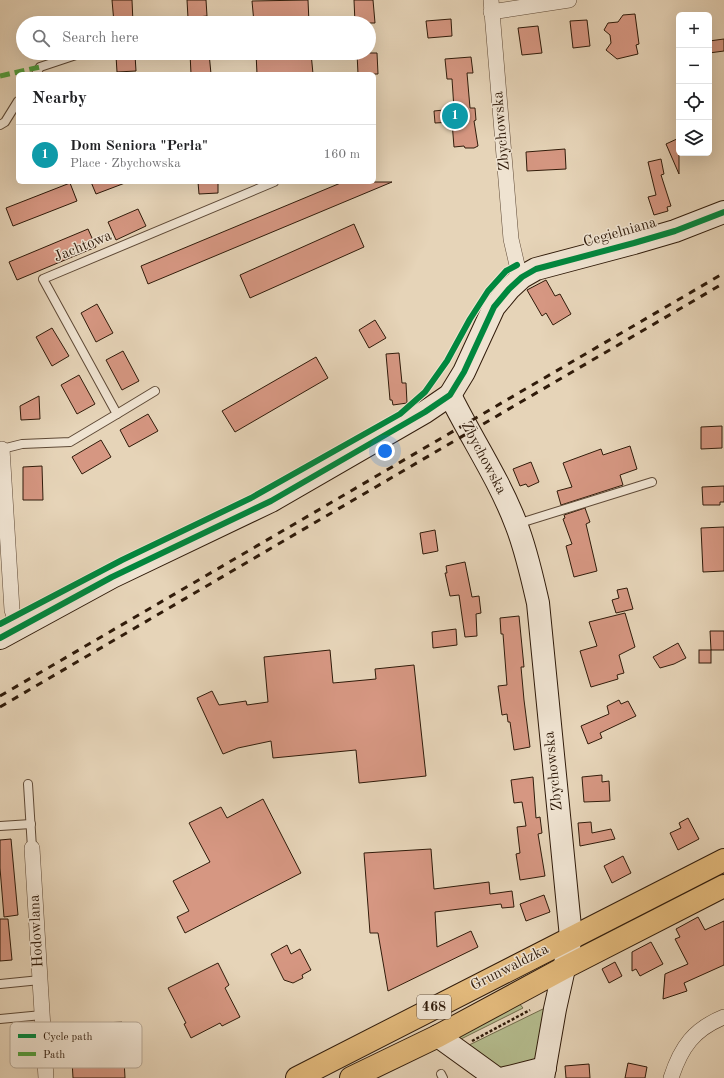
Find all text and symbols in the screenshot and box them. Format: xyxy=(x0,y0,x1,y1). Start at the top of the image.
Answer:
map controls xyxy=(676,12,712,156)
button: + xyxy=(676,12,712,48)
search box xyxy=(16,16,376,60)
icon: search xyxy=(30,27,52,49)
text: Search here xyxy=(62,31,139,46)
button: − xyxy=(676,48,712,84)
button: locate xyxy=(676,84,712,120)
text: Nearby xyxy=(32,90,87,107)
street label: Zbychowska xyxy=(491,90,513,171)
pin: 1 xyxy=(442,101,468,131)
button: layers xyxy=(676,120,712,156)
text: Dom Seniora "Perła" xyxy=(70,139,208,154)
text: 1 xyxy=(41,148,49,161)
text: 160 m xyxy=(323,148,360,161)
text: Place · Zbychowska xyxy=(70,157,181,170)
street label: Cegielniana xyxy=(582,215,659,251)
street label: Jachtowa xyxy=(52,228,115,265)
street label: Zbychowska xyxy=(458,419,509,497)
your location xyxy=(375,441,395,461)
street label: Zbychowska xyxy=(542,730,566,812)
street label: Hodowlana xyxy=(28,894,46,968)
street label: Grunwaldzka xyxy=(469,942,552,994)
road number: 468 xyxy=(417,995,451,1019)
legend xyxy=(10,1022,142,1068)
text: Cycle path xyxy=(43,1032,93,1043)
text: Path xyxy=(43,1050,65,1061)

